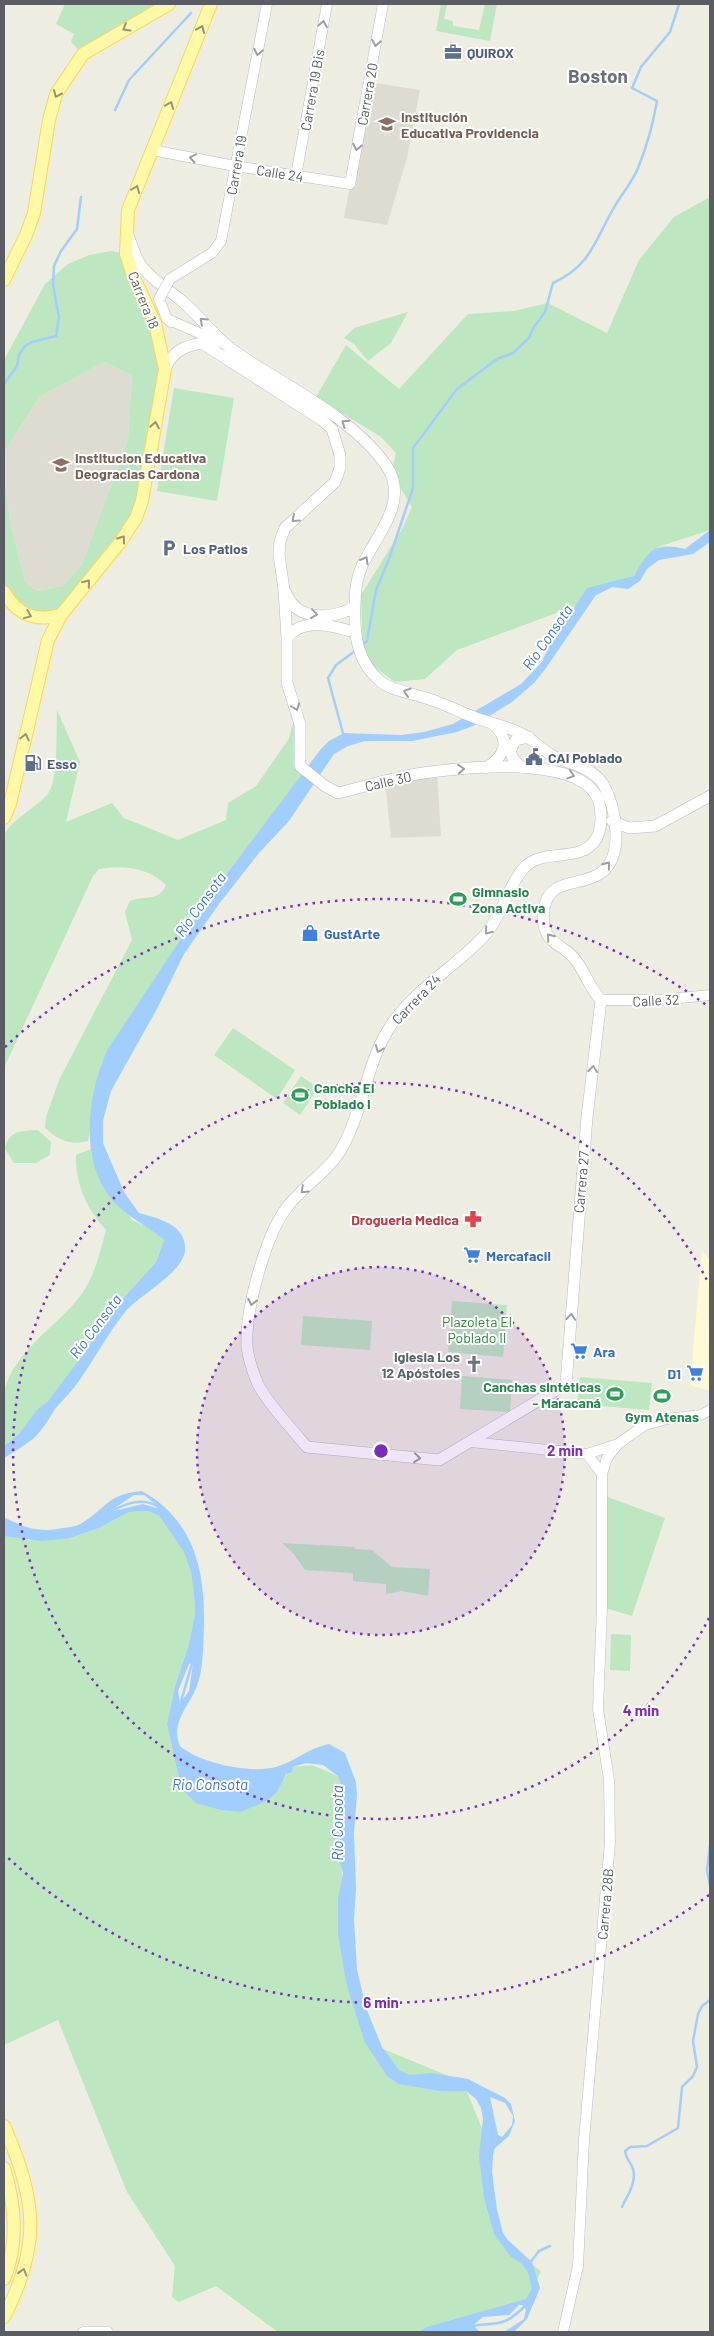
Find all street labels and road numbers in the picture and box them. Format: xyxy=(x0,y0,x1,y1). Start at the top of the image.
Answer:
street label: Carrera 19 Bis xyxy=(296,48,328,132)
street label: Carrera 20 xyxy=(353,61,381,127)
street label: Carrera 19 xyxy=(222,134,250,196)
street label: Calle 24 xyxy=(255,161,305,185)
street label: Carrera 18 xyxy=(125,269,163,331)
street label: Calle 30 xyxy=(363,767,413,795)
street label: Carrera 24 xyxy=(388,970,444,1028)
street label: Calle 32 xyxy=(632,990,680,1010)
street label: Carrera 27 xyxy=(570,1150,592,1214)
street label: Carrera 28B xyxy=(593,1868,617,1940)

